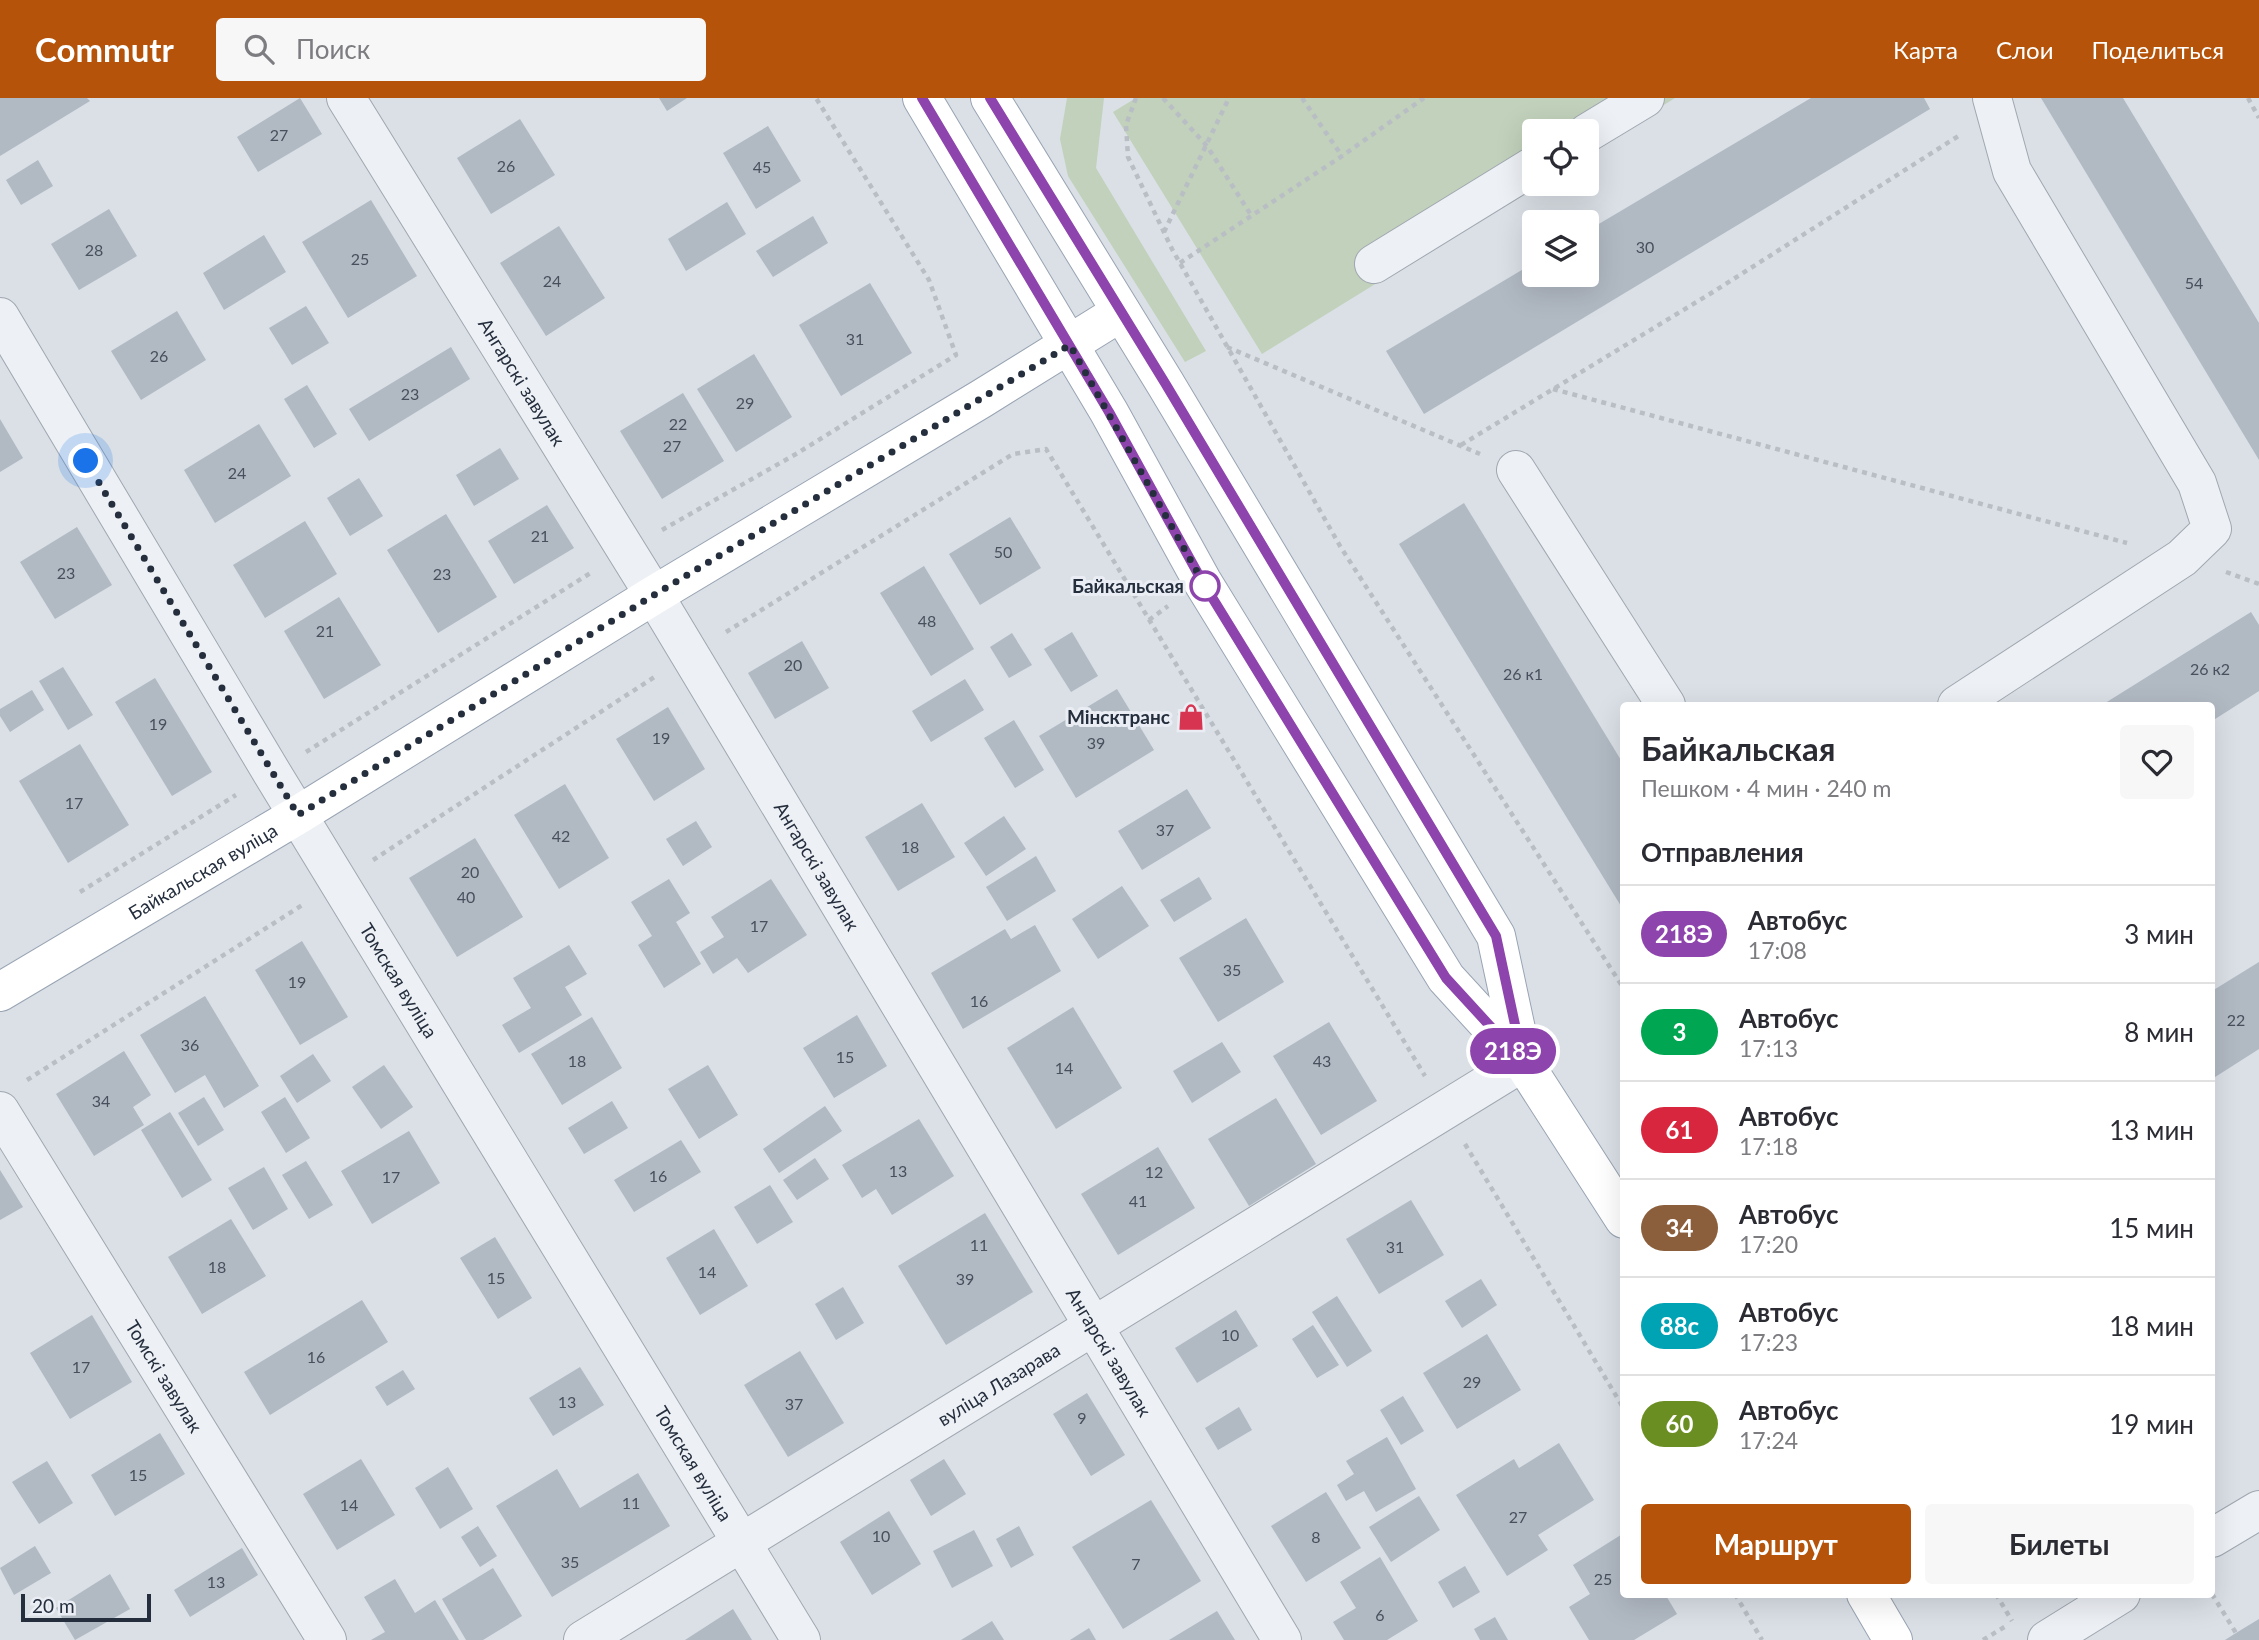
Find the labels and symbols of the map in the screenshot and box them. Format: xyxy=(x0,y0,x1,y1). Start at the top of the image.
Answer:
house number: 27 xyxy=(270,125,288,144)
house number: 26 xyxy=(497,156,515,175)
house number: 45 xyxy=(753,157,771,176)
house number: 30 xyxy=(1636,237,1654,256)
house number: 28 xyxy=(85,240,103,259)
house number: 25 xyxy=(351,249,369,268)
house number: 24 xyxy=(543,271,561,290)
house number: 54 xyxy=(2185,273,2203,292)
street label: Ангарскі завулак xyxy=(474,313,571,450)
house number: 31 xyxy=(846,329,864,348)
house number: 26 xyxy=(150,346,168,365)
house number: 23 xyxy=(401,384,419,403)
house number: 29 xyxy=(736,393,754,412)
house number: 22 xyxy=(669,414,687,433)
house number: 27 xyxy=(663,436,681,455)
your location xyxy=(68,443,103,478)
house number: 24 xyxy=(228,463,246,482)
house number: 21 xyxy=(531,526,549,545)
house number: 50 xyxy=(994,542,1012,561)
house number: 23 xyxy=(57,563,75,582)
house number: 23 xyxy=(433,564,451,583)
marker: Байкальская xyxy=(1190,571,1220,601)
place label: Байкальская xyxy=(1072,574,1184,597)
house number: 48 xyxy=(918,611,936,630)
house number: 21 xyxy=(316,621,334,640)
house number: 20 xyxy=(784,655,802,674)
house number: 26 к2 xyxy=(2190,659,2230,678)
house number: 26 к1 xyxy=(1503,664,1543,683)
shop icon: Мінсктранс xyxy=(1176,702,1206,732)
place label: Мінсктранс xyxy=(1067,705,1170,728)
house number: 19 xyxy=(149,714,167,733)
house number: 19 xyxy=(652,728,670,747)
house number: 39 xyxy=(1087,733,1105,752)
house number: 17 xyxy=(65,793,83,812)
street label: Ангарскі завулак xyxy=(770,797,865,935)
street label: Байкальская вуліца xyxy=(124,818,281,924)
house number: 37 xyxy=(1156,820,1174,839)
house number: 42 xyxy=(552,826,570,845)
house number: 18 xyxy=(901,837,919,856)
house number: 20 xyxy=(461,862,479,881)
house number: 40 xyxy=(457,887,475,906)
house number: 17 xyxy=(750,916,768,935)
street label: Томская вуліца xyxy=(355,919,443,1042)
house number: 35 xyxy=(1223,960,1241,979)
house number: 19 xyxy=(288,972,306,991)
house number: 16 xyxy=(970,991,988,1010)
house number: 22 xyxy=(2227,1010,2245,1029)
line badge: 218Э xyxy=(1464,1028,1562,1074)
house number: 36 xyxy=(181,1035,199,1054)
house number: 15 xyxy=(836,1047,854,1066)
house number: 18 xyxy=(568,1051,586,1070)
house number: 43 xyxy=(1313,1051,1331,1070)
house number: 14 xyxy=(1055,1058,1073,1077)
house number: 34 xyxy=(92,1091,110,1110)
house number: 13 xyxy=(889,1161,907,1180)
house number: 12 xyxy=(1145,1162,1163,1181)
house number: 16 xyxy=(649,1166,667,1185)
house number: 17 xyxy=(382,1167,400,1186)
house number: 41 xyxy=(1129,1191,1147,1210)
house number: 11 xyxy=(970,1235,988,1254)
house number: 31 xyxy=(1386,1237,1404,1256)
house number: 18 xyxy=(208,1257,226,1276)
house number: 14 xyxy=(698,1262,716,1281)
house number: 15 xyxy=(487,1268,505,1287)
house number: 39 xyxy=(956,1269,974,1288)
street label: Ангарскі завулак xyxy=(1062,1283,1157,1421)
street label: Томскі завулак xyxy=(121,1316,208,1437)
house number: 10 xyxy=(1221,1325,1239,1344)
street label: вуліца Лазарава xyxy=(933,1338,1064,1430)
house number: 16 xyxy=(307,1347,325,1366)
house number: 17 xyxy=(72,1357,90,1376)
house number: 29 xyxy=(1463,1372,1481,1391)
house number: 13 xyxy=(558,1392,576,1411)
house number: 37 xyxy=(785,1394,803,1413)
street label: Томская вуліца xyxy=(650,1402,738,1525)
house number: 9 xyxy=(1077,1408,1087,1427)
house number: 15 xyxy=(129,1465,147,1484)
house number: 11 xyxy=(622,1493,640,1512)
house number: 14 xyxy=(340,1495,358,1514)
house number: 27 xyxy=(1509,1507,1527,1526)
house number: 10 xyxy=(872,1526,890,1545)
house number: 8 xyxy=(1311,1527,1321,1546)
house number: 35 xyxy=(561,1552,579,1571)
house number: 7 xyxy=(1131,1554,1141,1573)
house number: 25 xyxy=(1594,1569,1612,1588)
house number: 13 xyxy=(207,1572,225,1591)
scale bar xyxy=(21,1591,150,1623)
house number: 6 xyxy=(1375,1605,1385,1624)

